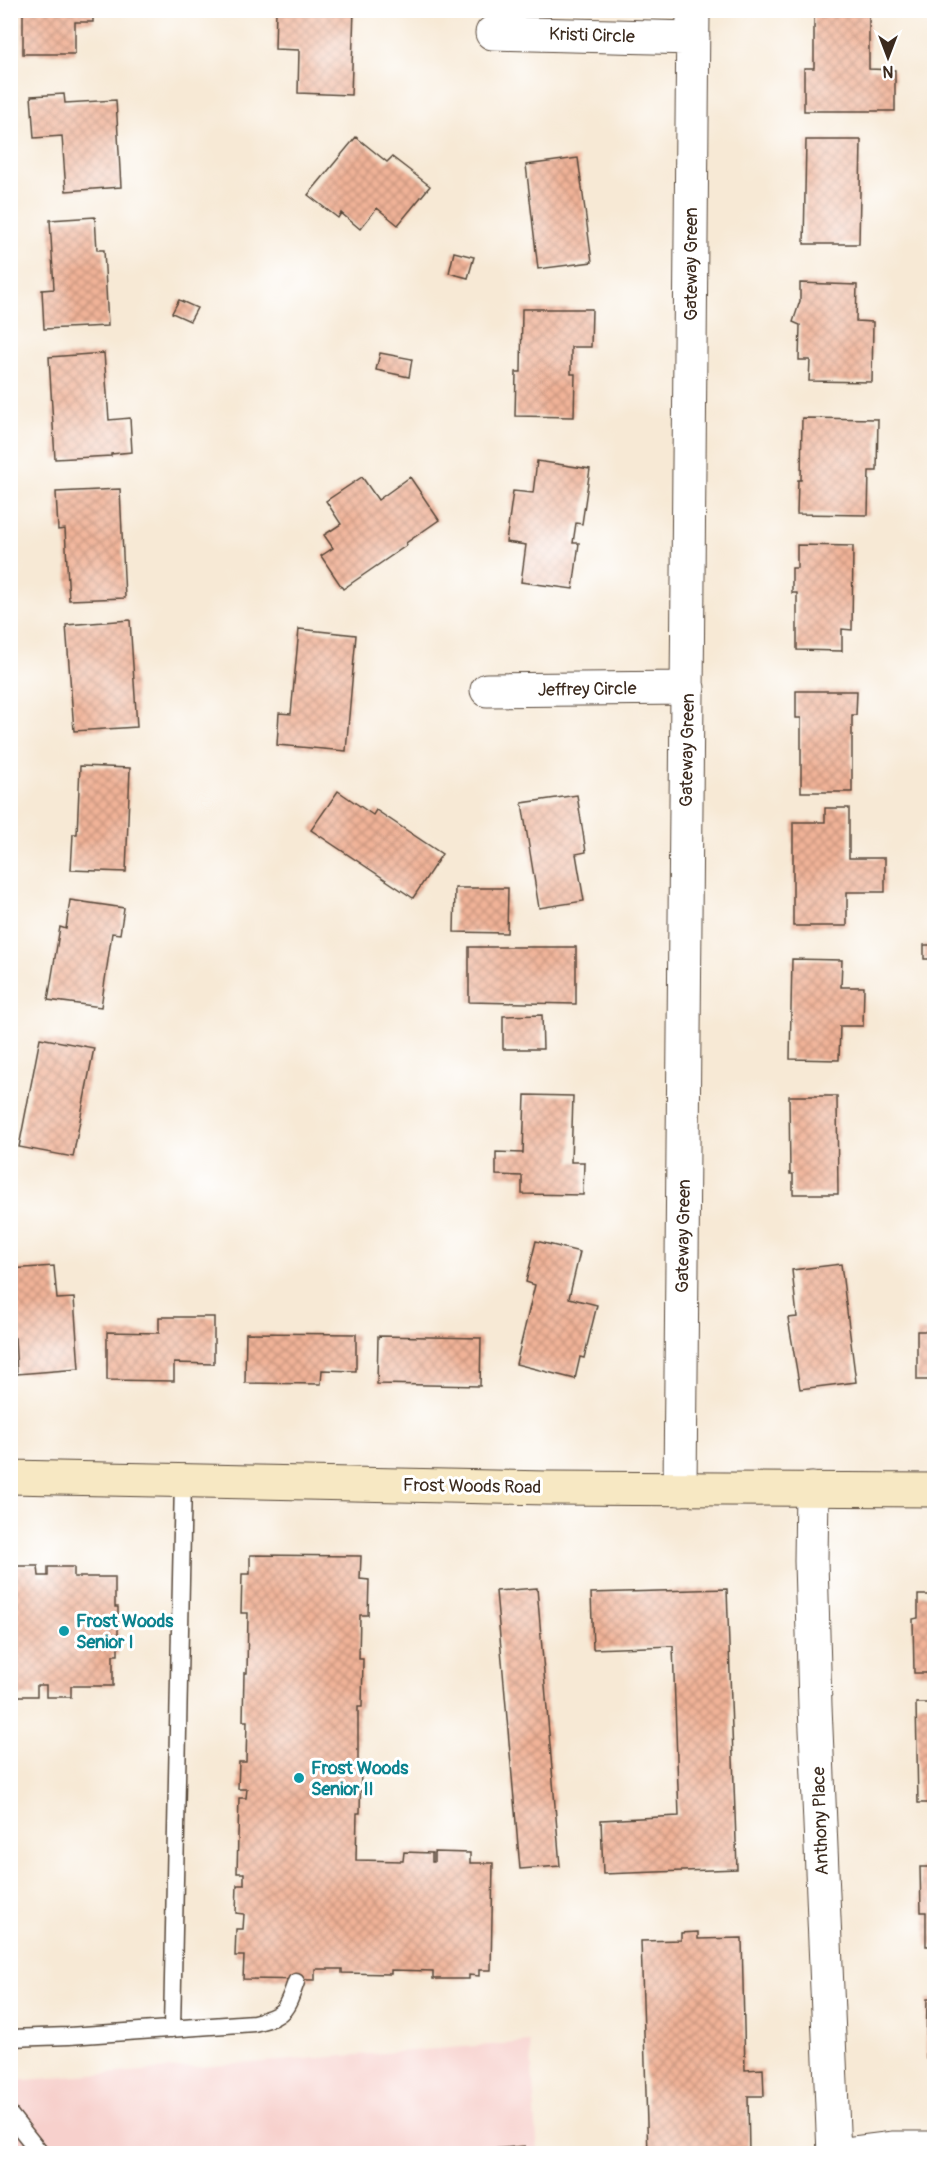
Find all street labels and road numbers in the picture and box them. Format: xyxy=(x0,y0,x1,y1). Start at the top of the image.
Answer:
street label: Kristi Circle xyxy=(549,23,635,48)
street label: Gateway Green xyxy=(680,207,703,321)
street label: Jeffrey Circle xyxy=(537,677,637,702)
street label: Gateway Green xyxy=(675,693,700,807)
street label: Gateway Green xyxy=(671,1179,696,1293)
street label: Frost Woods Road xyxy=(403,1474,541,1499)
street label: Anthony Place xyxy=(807,1766,834,1876)

